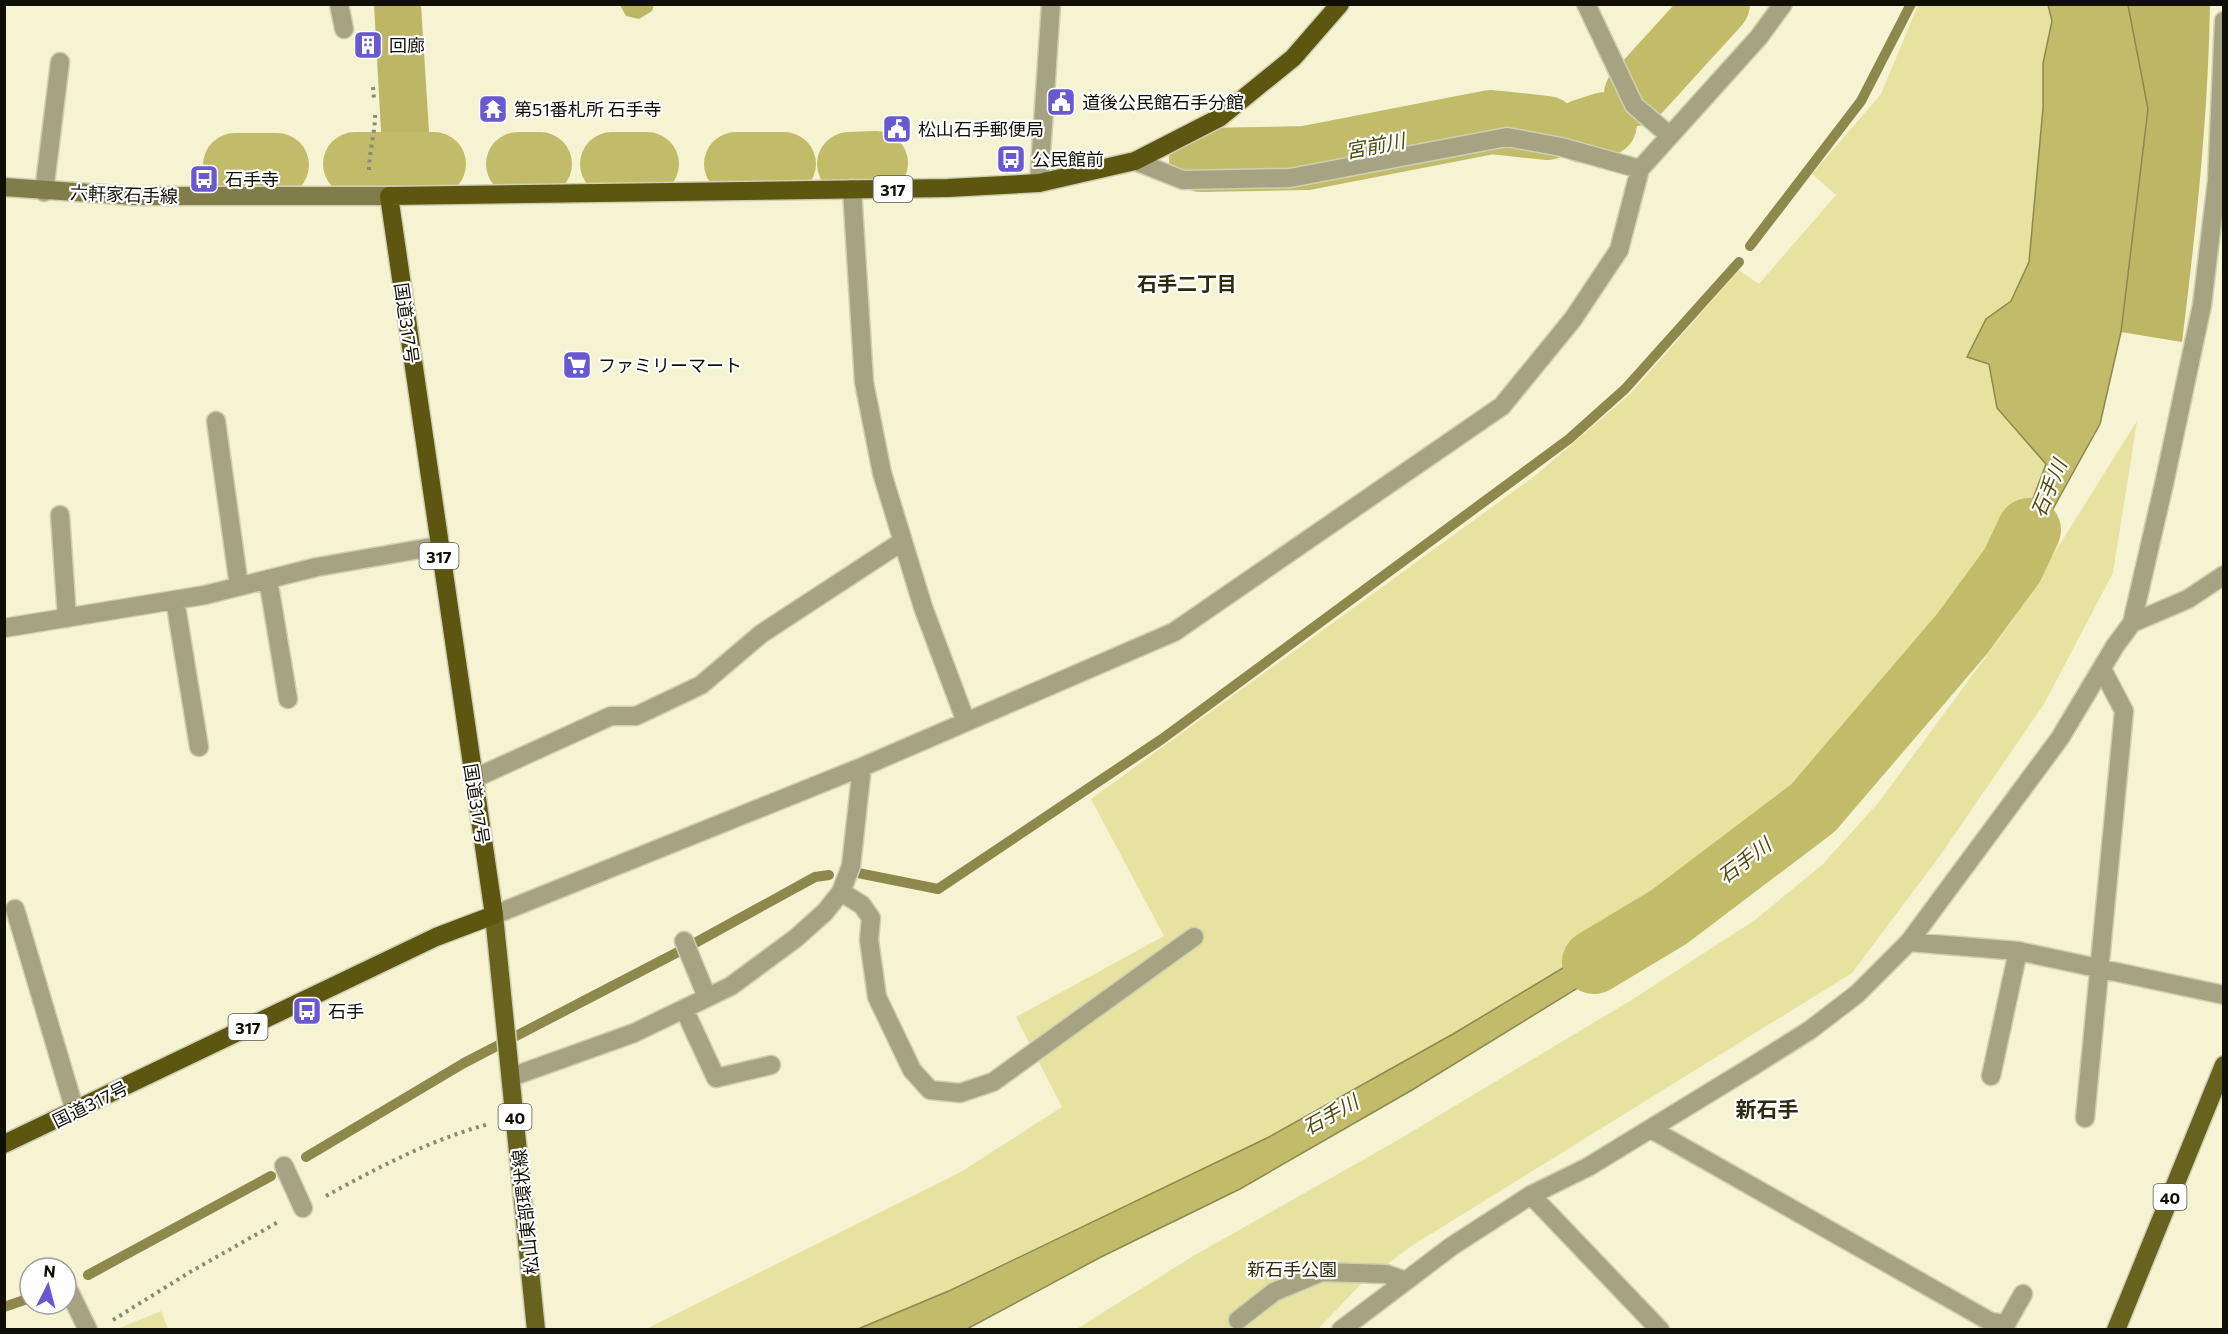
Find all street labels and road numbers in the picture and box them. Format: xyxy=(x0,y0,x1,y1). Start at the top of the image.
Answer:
road number: 317 xyxy=(874,176,912,202)
street label: 六軒家石手線 xyxy=(70,181,178,207)
street label: 国道317号 xyxy=(390,281,424,365)
road number: 317 xyxy=(420,543,458,569)
street label: 国道317号 xyxy=(460,762,494,846)
road number: 317 xyxy=(228,1014,268,1040)
street label: 国道317号 xyxy=(49,1076,131,1132)
road number: 40 xyxy=(498,1104,532,1130)
street label: 松山東部環状線 xyxy=(507,1148,543,1276)
road number: 40 xyxy=(2154,1184,2186,1210)

